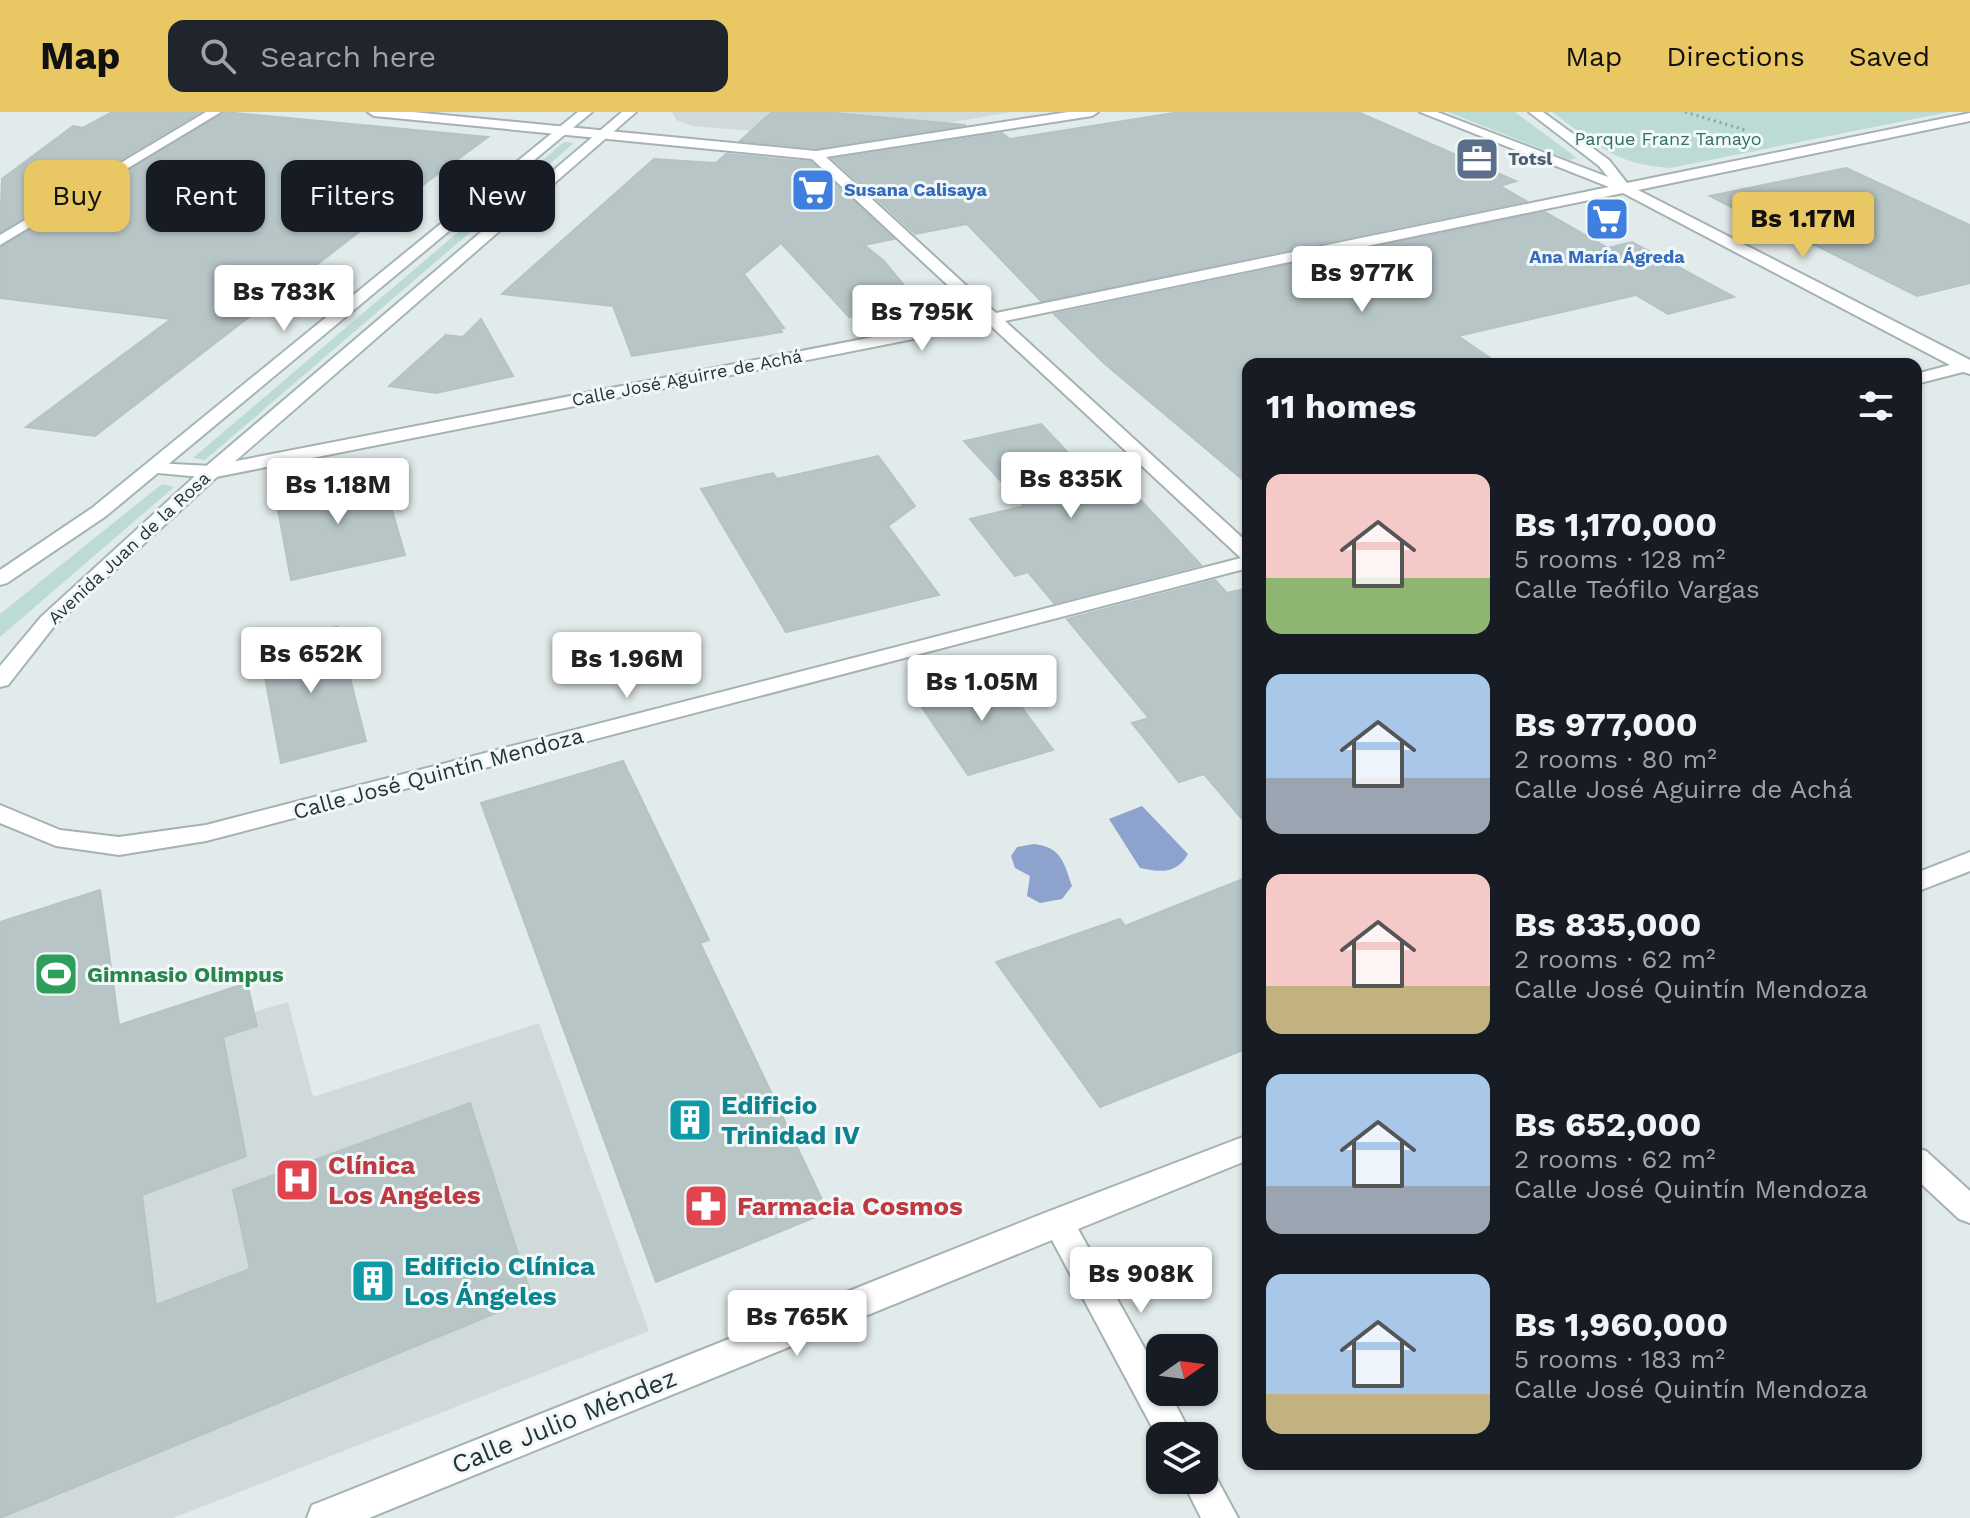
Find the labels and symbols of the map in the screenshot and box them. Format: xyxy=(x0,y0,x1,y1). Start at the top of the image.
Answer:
park label: Parque Franz Tamayo xyxy=(1574,128,1762,149)
office icon: Totsl xyxy=(1453,135,1501,183)
place label: Totsl xyxy=(1508,148,1552,169)
supermarket icon: Susana Calisaya xyxy=(789,166,837,214)
place label: Susana Calisaya xyxy=(844,179,987,200)
pin: Bs 1.17M xyxy=(1720,192,1886,260)
supermarket icon: Ana María Ágreda xyxy=(1583,195,1631,243)
pin: Bs 977K xyxy=(1288,246,1436,314)
place label: Ana María Ágreda xyxy=(1529,246,1685,267)
pin: Bs 783K xyxy=(210,265,358,333)
pin: Bs 795K xyxy=(848,285,996,353)
street label: Calle José Aguirre de Achá xyxy=(570,345,804,410)
pin: Bs 835K xyxy=(997,452,1145,520)
pin: Bs 1.18M xyxy=(255,458,421,526)
street label: Avenida Juan de la Rosa xyxy=(43,467,214,628)
pin: Bs 652K xyxy=(237,627,385,695)
pin: Bs 1.96M xyxy=(544,632,710,700)
pin: Bs 1.05M xyxy=(899,655,1065,723)
street label: Calle José Quintín Mendoza xyxy=(290,723,586,824)
sports icon: Gimnasio Olimpus xyxy=(32,950,80,998)
place label: Gimnasio Olimpus xyxy=(87,962,284,987)
place label: Edificio Trinidad IV xyxy=(721,1090,860,1150)
building icon: Edificio Trinidad IV xyxy=(666,1096,714,1144)
place label: Clínica Los Angeles xyxy=(328,1150,481,1210)
hospital icon: Clínica Los Angeles xyxy=(273,1156,321,1204)
pharmacy icon: Farmacia Cosmos xyxy=(682,1182,730,1230)
place label: Farmacia Cosmos xyxy=(737,1191,963,1221)
pin: Bs 908K xyxy=(1067,1247,1215,1315)
place label: Edificio Clínica Los Ángeles xyxy=(404,1251,595,1311)
building icon: Edificio Clínica Los Ángeles xyxy=(349,1257,397,1305)
pin: Bs 765K xyxy=(723,1290,871,1358)
north arrow xyxy=(1146,1334,1218,1406)
street label: Calle Julio Méndez xyxy=(447,1362,681,1480)

